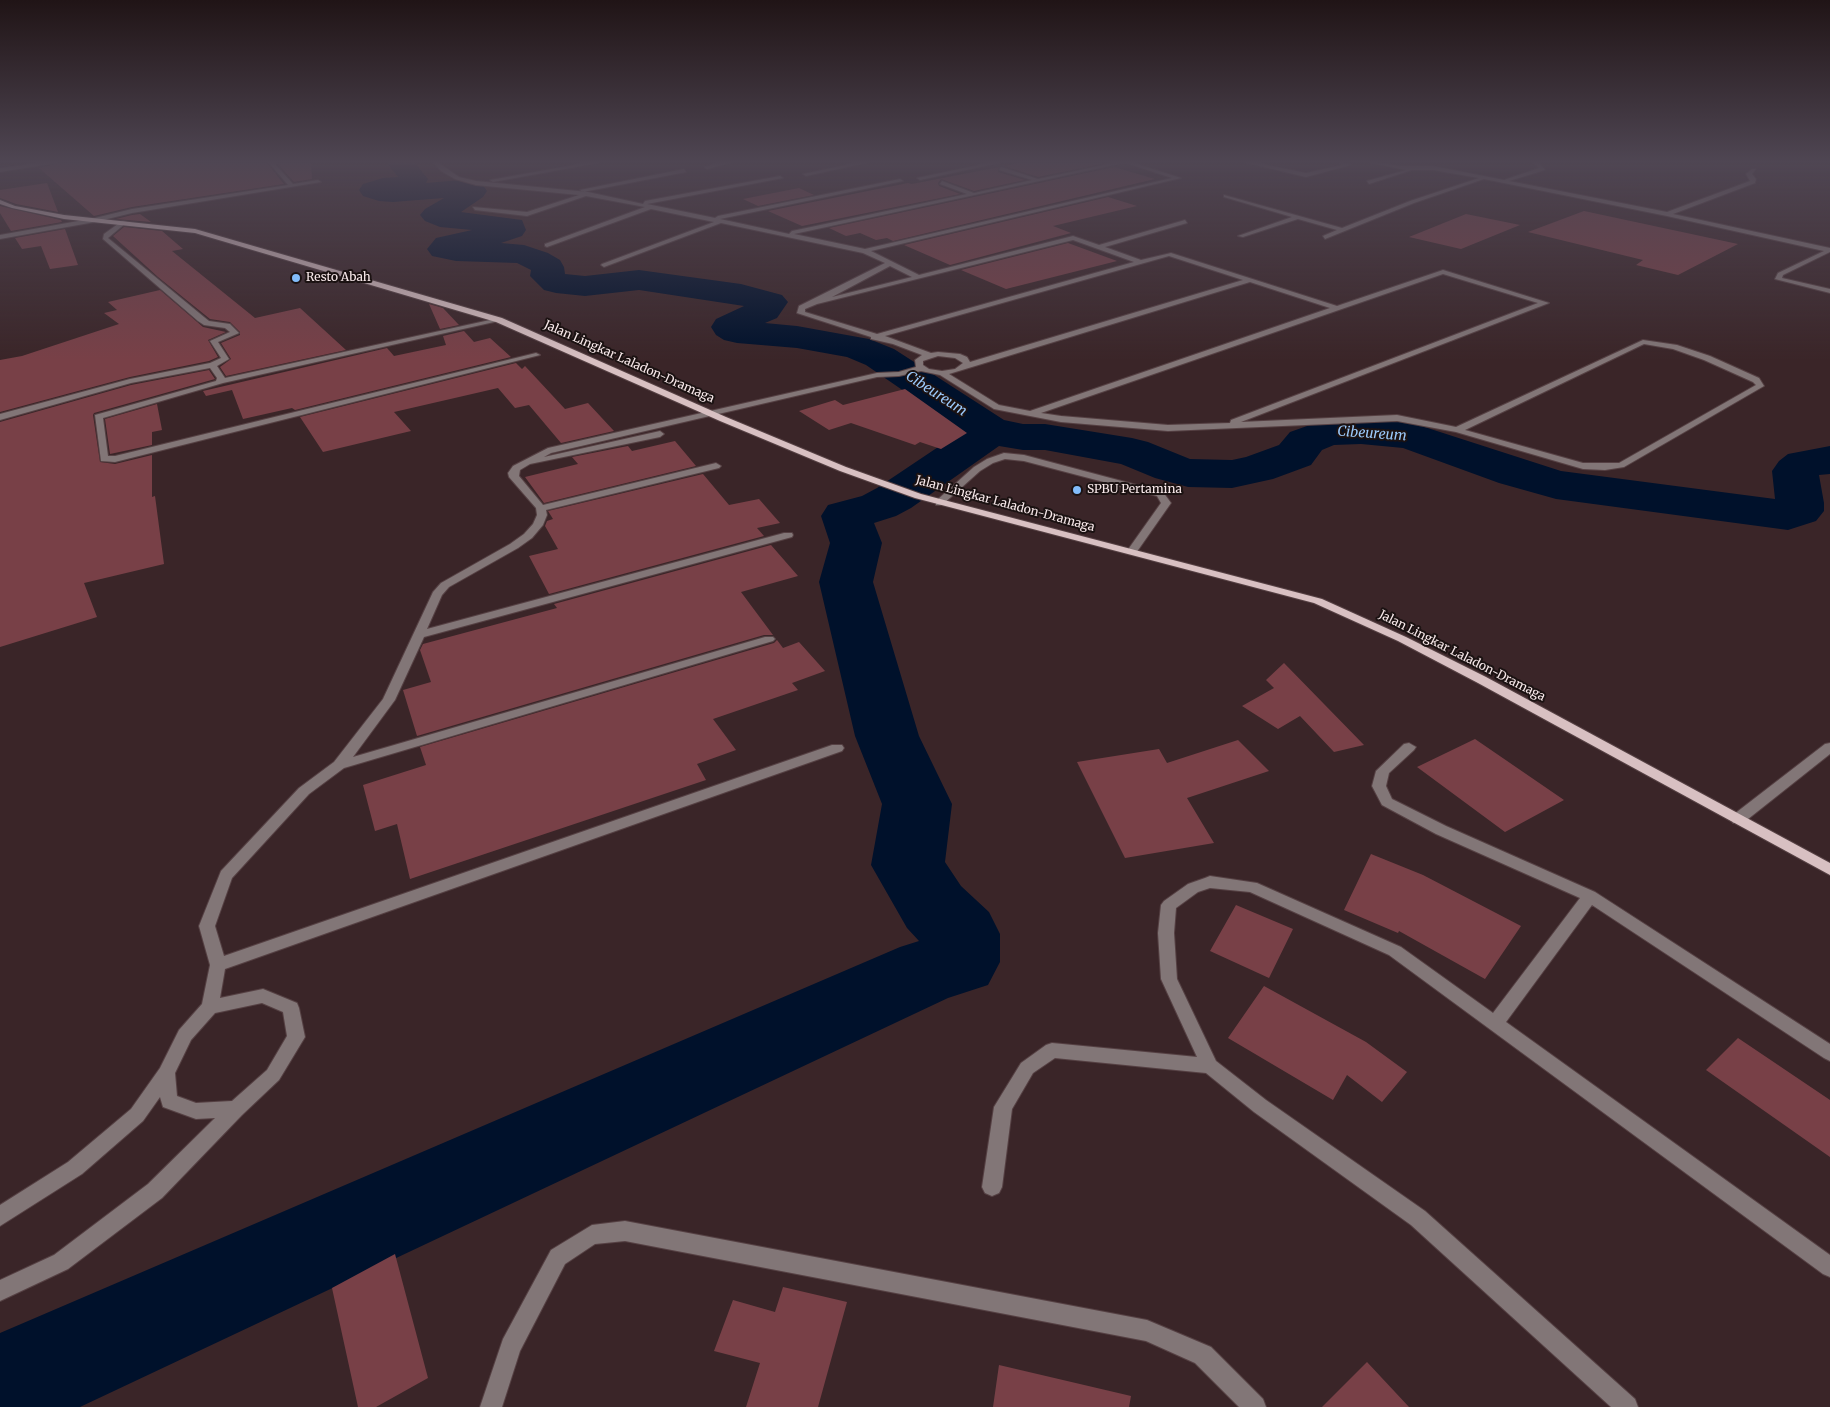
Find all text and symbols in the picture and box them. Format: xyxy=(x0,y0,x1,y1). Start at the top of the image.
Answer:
place label: Resto Abah xyxy=(306,271,371,285)
marker: Resto Abah xyxy=(290,272,302,284)
street label: Jalan Lingkar Laladon-Dramaga xyxy=(542,318,716,406)
water label: Cibeureum xyxy=(902,368,970,420)
water label: Cibeureum xyxy=(1337,423,1407,445)
street label: Jalan Lingkar Laladon-Dramaga xyxy=(914,473,1096,535)
place label: SPBU Pertamina xyxy=(1087,483,1182,497)
marker: SPBU Pertamina xyxy=(1071,484,1083,496)
street label: Jalan Lingkar Laladon-Dramaga xyxy=(1376,608,1548,704)

